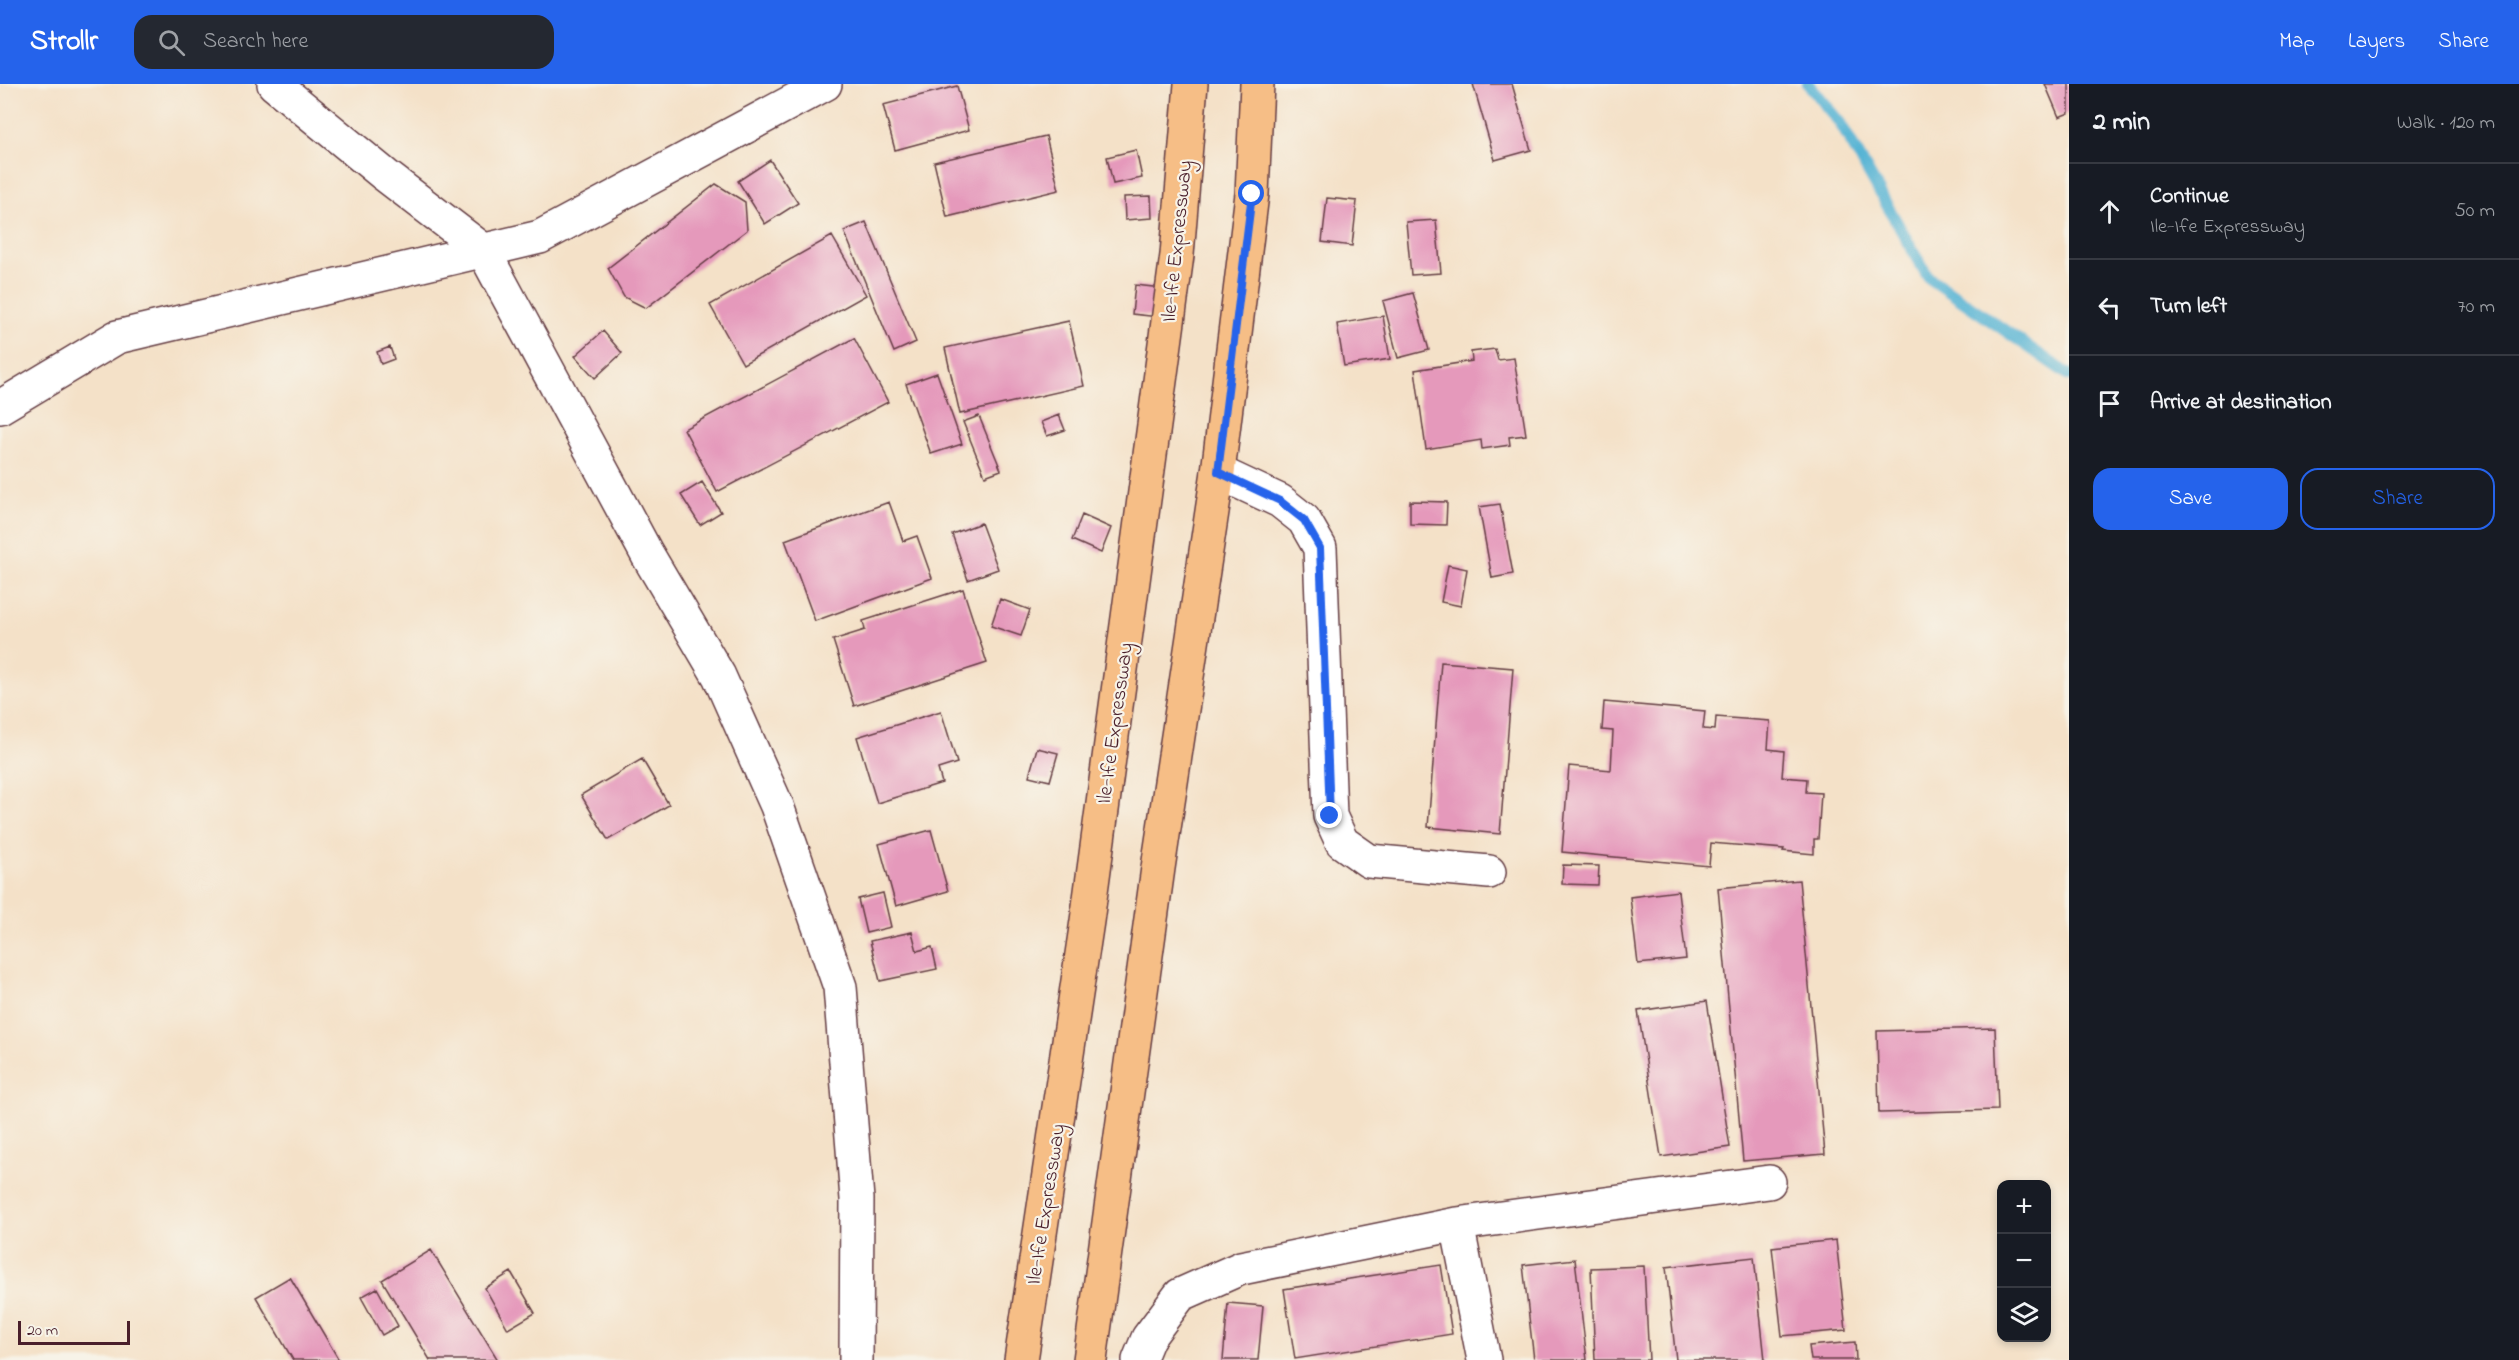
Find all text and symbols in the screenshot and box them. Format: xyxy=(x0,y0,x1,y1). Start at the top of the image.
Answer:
search box xyxy=(134,15,554,69)
text: Strollr xyxy=(30,22,98,63)
icon: search xyxy=(155,26,188,59)
text: Search here xyxy=(203,26,308,58)
text: Map xyxy=(2279,27,2315,57)
text: Layers xyxy=(2348,27,2405,57)
text: Share xyxy=(2438,27,2489,57)
text: 2 min xyxy=(2093,104,2150,142)
text: Walk · 120 m xyxy=(2397,109,2495,138)
street label: Ile-Ife Expressway xyxy=(1155,159,1203,324)
route start xyxy=(1238,180,1264,206)
text: Continue xyxy=(2150,181,2229,213)
icon: ahead xyxy=(2093,195,2126,228)
text: 50 m xyxy=(2454,197,2495,226)
text: Ile-Ife Expressway xyxy=(2150,213,2305,242)
icon: left xyxy=(2093,291,2126,324)
text: Turn left xyxy=(2150,291,2227,323)
text: 70 m xyxy=(2458,293,2495,322)
icon: arrive xyxy=(2093,387,2126,420)
text: Arrive at destination xyxy=(2150,387,2332,419)
button: Save xyxy=(2093,468,2288,530)
button: Share xyxy=(2300,468,2495,530)
street label: Ile-Ife Expressway xyxy=(1090,641,1144,806)
route end xyxy=(1316,802,1342,828)
street label: Ile-Ife Expressway xyxy=(1019,1122,1076,1287)
map controls xyxy=(1997,1180,2051,1342)
button: + xyxy=(1997,1180,2051,1234)
button: − xyxy=(1997,1234,2051,1288)
button: layers xyxy=(1997,1288,2051,1342)
scale bar xyxy=(18,1318,130,1346)
text: 20 m xyxy=(27,1319,58,1343)

